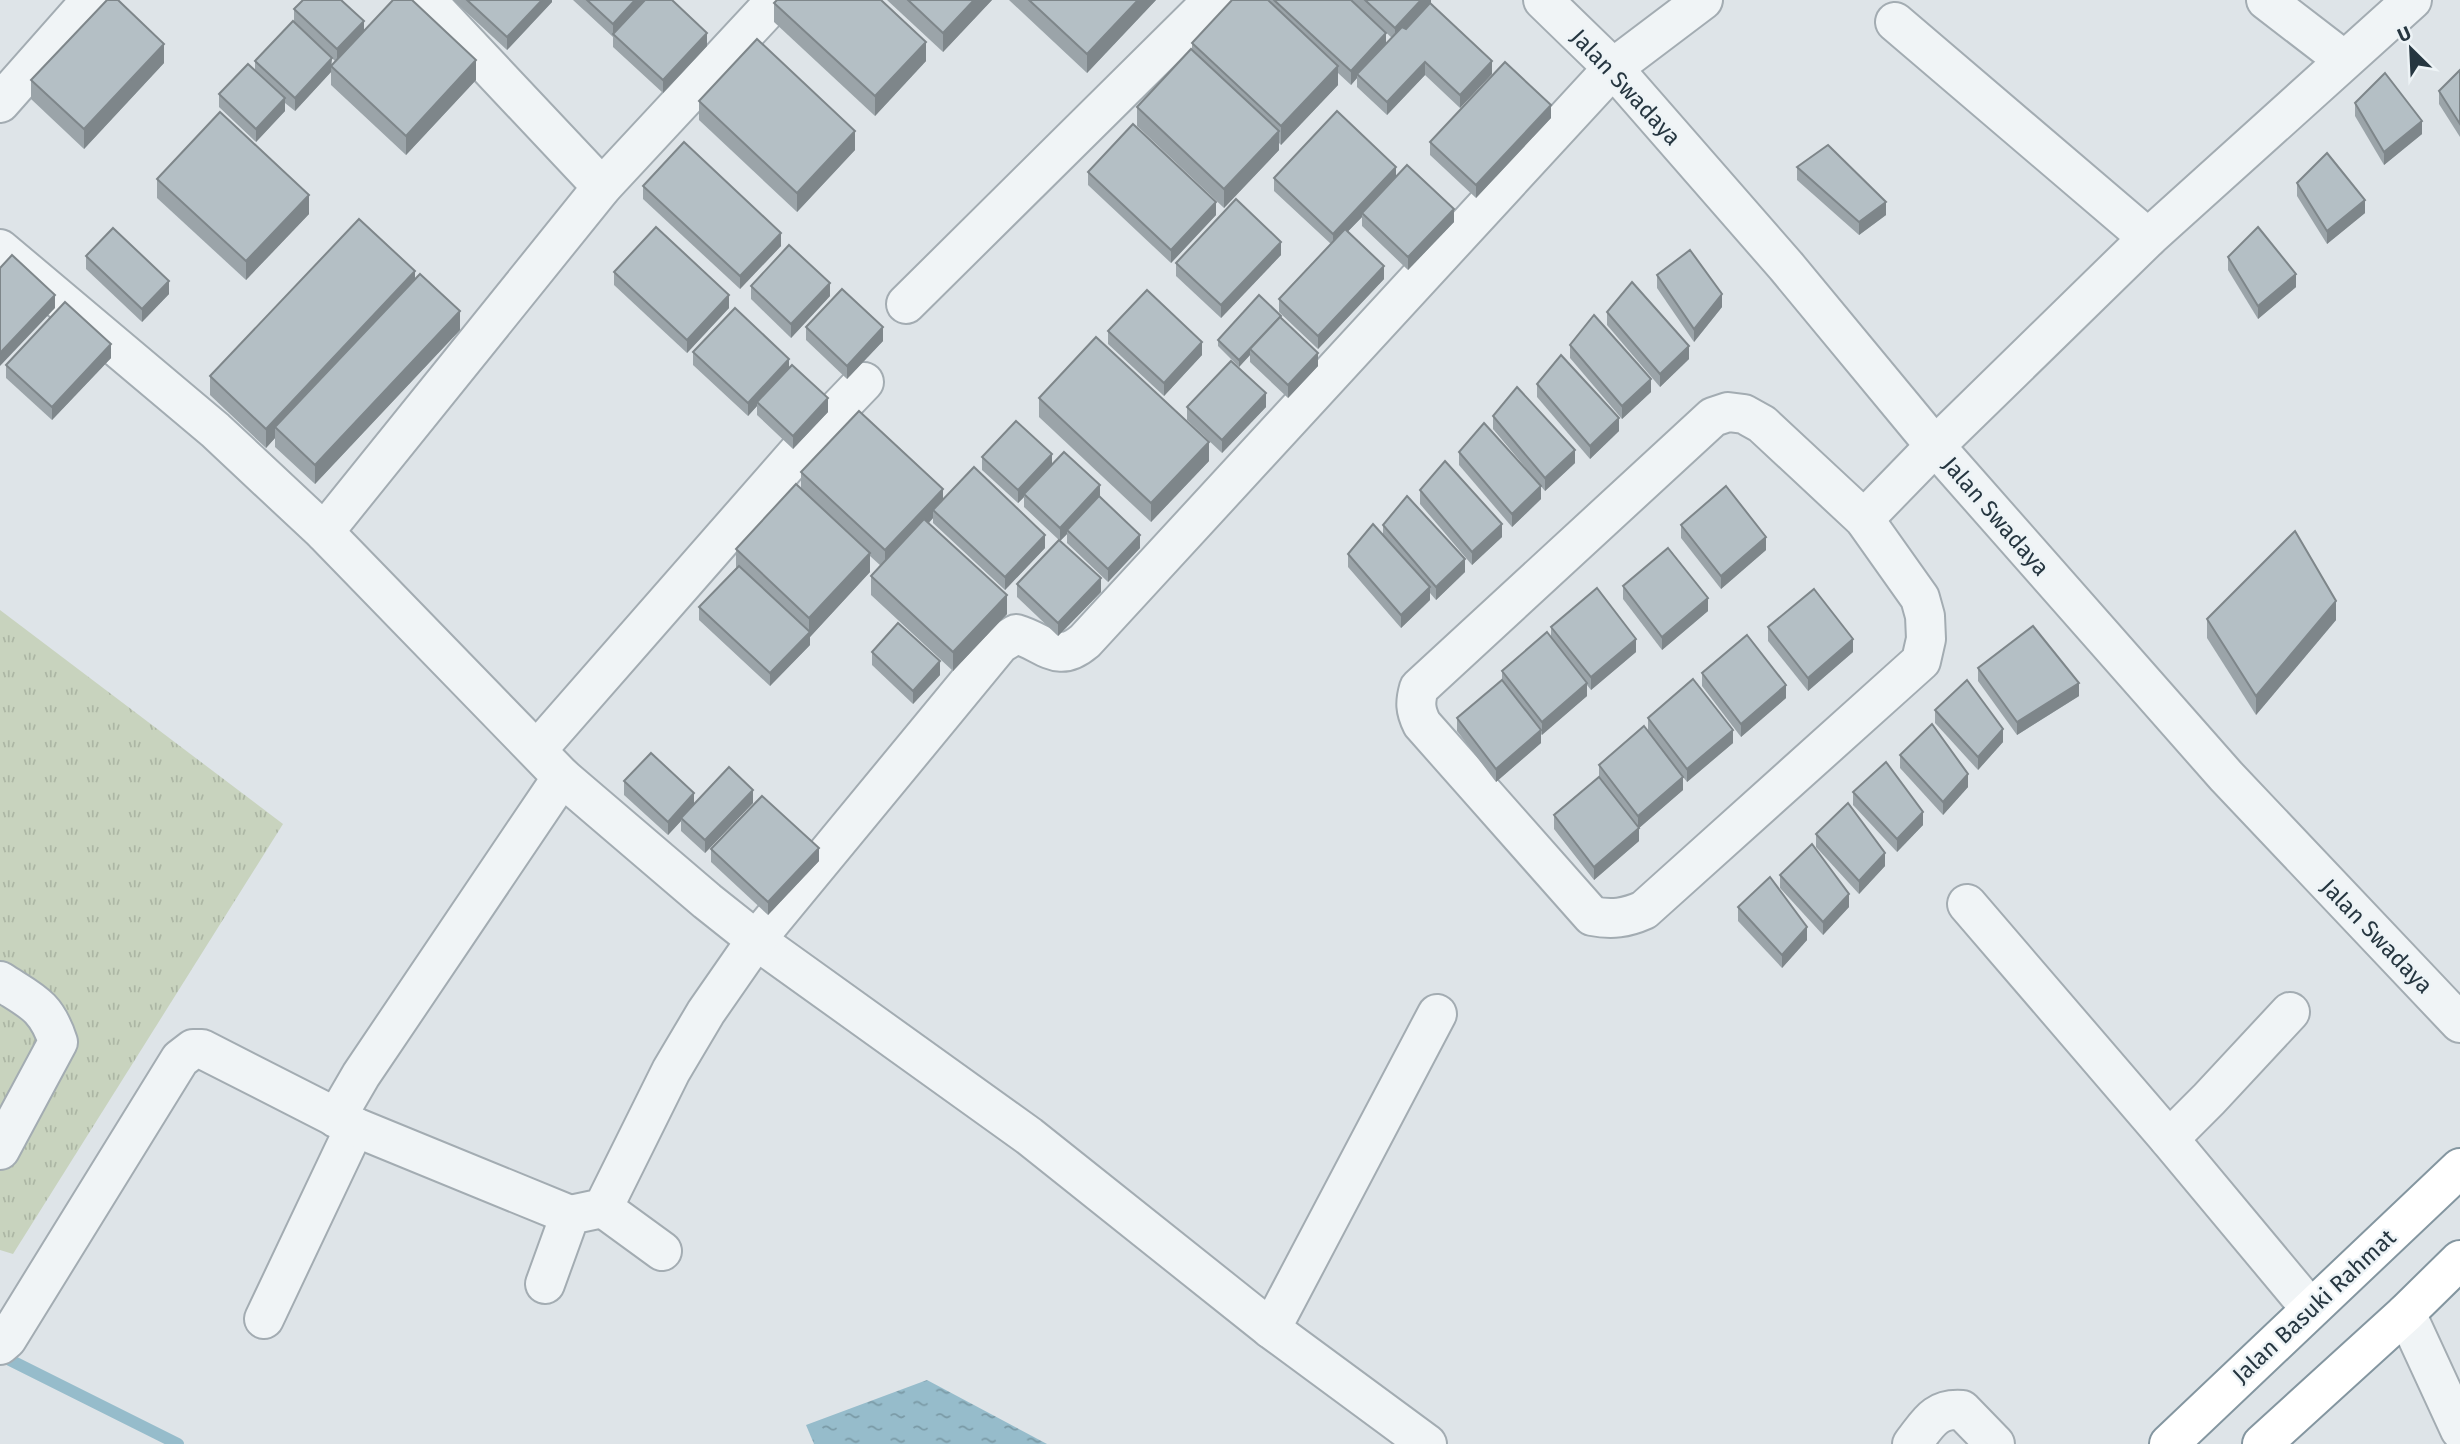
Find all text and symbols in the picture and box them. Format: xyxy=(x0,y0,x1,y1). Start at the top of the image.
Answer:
north arrow xyxy=(2376,14,2446,84)
text: U xyxy=(2394,21,2415,47)
street label: Jalan Swadaya xyxy=(1565,23,1687,151)
street label: Jalan Swadaya xyxy=(1937,451,2055,581)
street label: Jalan Swadaya xyxy=(2315,873,2439,999)
street label: Jalan Basuki Rahmat xyxy=(2227,1223,2402,1389)

